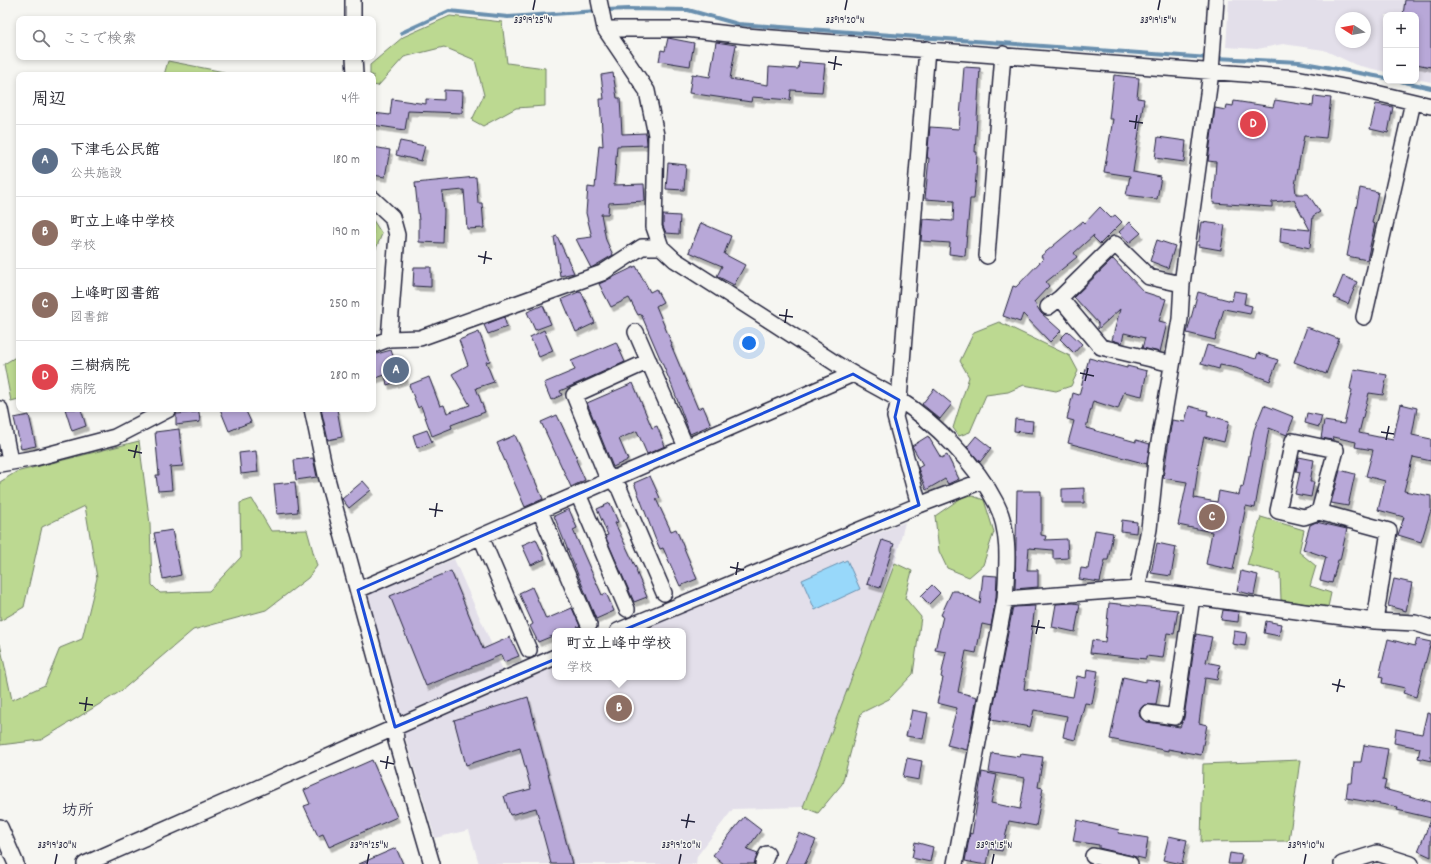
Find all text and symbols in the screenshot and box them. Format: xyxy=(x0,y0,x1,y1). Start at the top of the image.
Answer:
north arrow xyxy=(1335,12,1371,48)
map controls xyxy=(1383,12,1419,84)
button: + xyxy=(1383,12,1419,48)
text: 33°19'25"N xyxy=(514,14,552,28)
text: 33°19'20"N xyxy=(825,14,865,28)
text: 33°19'15"N xyxy=(1140,14,1176,28)
search box xyxy=(16,16,376,60)
icon: search xyxy=(30,27,52,49)
text: ここで検索 xyxy=(62,29,137,51)
button: − xyxy=(1383,48,1419,84)
text: 周辺 xyxy=(32,89,66,113)
text: 4件 xyxy=(342,90,360,109)
pin: D xyxy=(1240,109,1266,139)
text: 下津毛公民館 xyxy=(70,140,160,162)
text: A xyxy=(41,151,49,170)
text: 180 m xyxy=(333,151,360,170)
text: 公共施設 xyxy=(70,165,122,184)
text: 町立上峰中学校 xyxy=(70,212,175,234)
text: B xyxy=(42,223,48,242)
text: 190 m xyxy=(332,223,360,242)
text: 学校 xyxy=(70,237,96,256)
text: 上峰町図書館 xyxy=(70,284,160,306)
text: C xyxy=(42,295,48,314)
text: 250 m xyxy=(329,295,360,314)
text: 図書館 xyxy=(70,309,109,328)
your location xyxy=(739,333,759,353)
pin: A xyxy=(383,355,409,385)
text: 三樹病院 xyxy=(70,356,130,378)
text: D xyxy=(42,367,48,386)
text: 280 m xyxy=(330,367,360,386)
text: 病院 xyxy=(70,381,96,400)
pin: C xyxy=(1199,502,1225,532)
popup xyxy=(552,628,686,680)
text: 町立上峰中学校 xyxy=(566,634,672,656)
text: 学校 xyxy=(566,659,593,678)
pin: B xyxy=(606,693,632,723)
district label: 坊所 xyxy=(62,800,94,823)
text: 33°19'30"N xyxy=(37,839,77,853)
text: 33°19'25"N xyxy=(350,839,388,853)
text: 33°19'20"N xyxy=(661,839,701,853)
text: 33°19'15"N xyxy=(976,839,1012,853)
text: 33°19'10"N xyxy=(1288,839,1325,853)

